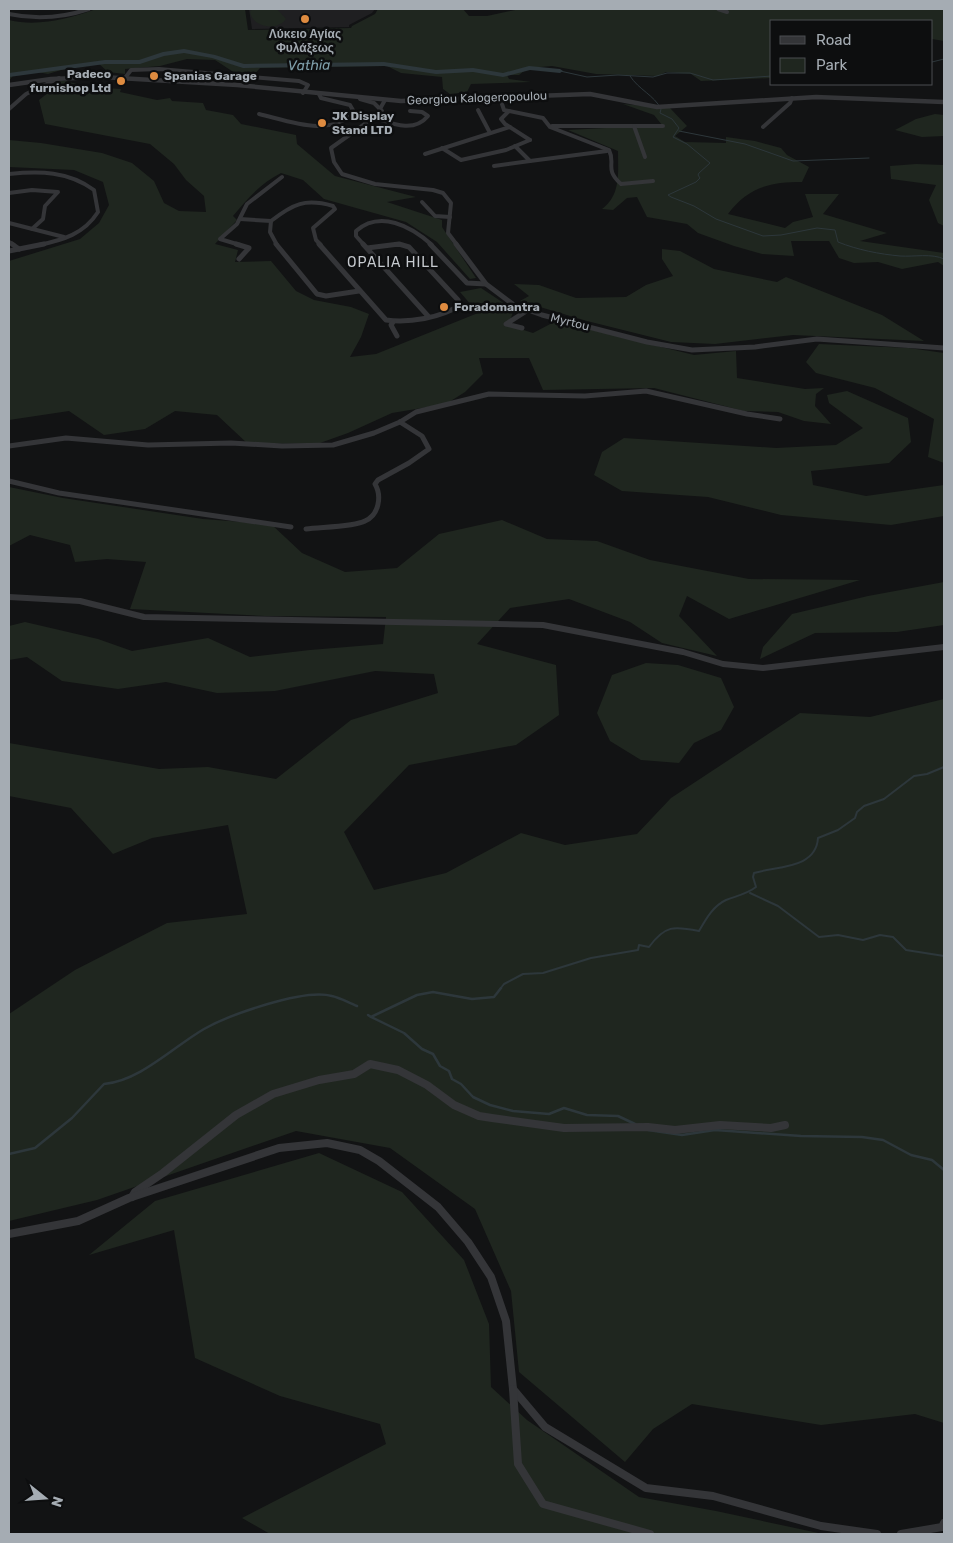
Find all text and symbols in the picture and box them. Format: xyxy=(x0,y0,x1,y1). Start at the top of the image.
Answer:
marker: Λύκειο Αγίας Φυλάξεως xyxy=(299,13,311,25)
legend xyxy=(770,20,933,85)
place label: Λύκειο Αγίας Φυλάξεως xyxy=(269,27,341,55)
text: Road xyxy=(816,31,852,49)
text: Park xyxy=(816,56,847,74)
water label: Vathia xyxy=(287,57,331,74)
place label: Padeco furnishop Ltd xyxy=(30,67,111,95)
place label: Spanias Garage xyxy=(164,69,257,83)
marker: Spanias Garage xyxy=(148,70,160,82)
marker: Padeco furnishop Ltd xyxy=(115,75,127,87)
street label: Georgiou Kalogeropoulou xyxy=(407,89,547,107)
place label: JK Display Stand LTD xyxy=(332,109,394,137)
marker: JK Display Stand LTD xyxy=(316,117,328,129)
district label: OPALIA HILL xyxy=(347,254,439,271)
place label: Foradomantra xyxy=(454,300,540,314)
marker: Foradomantra xyxy=(438,301,450,313)
street label: Myrtou xyxy=(549,310,591,334)
north arrow xyxy=(20,1473,70,1523)
text: N xyxy=(47,1494,67,1509)

